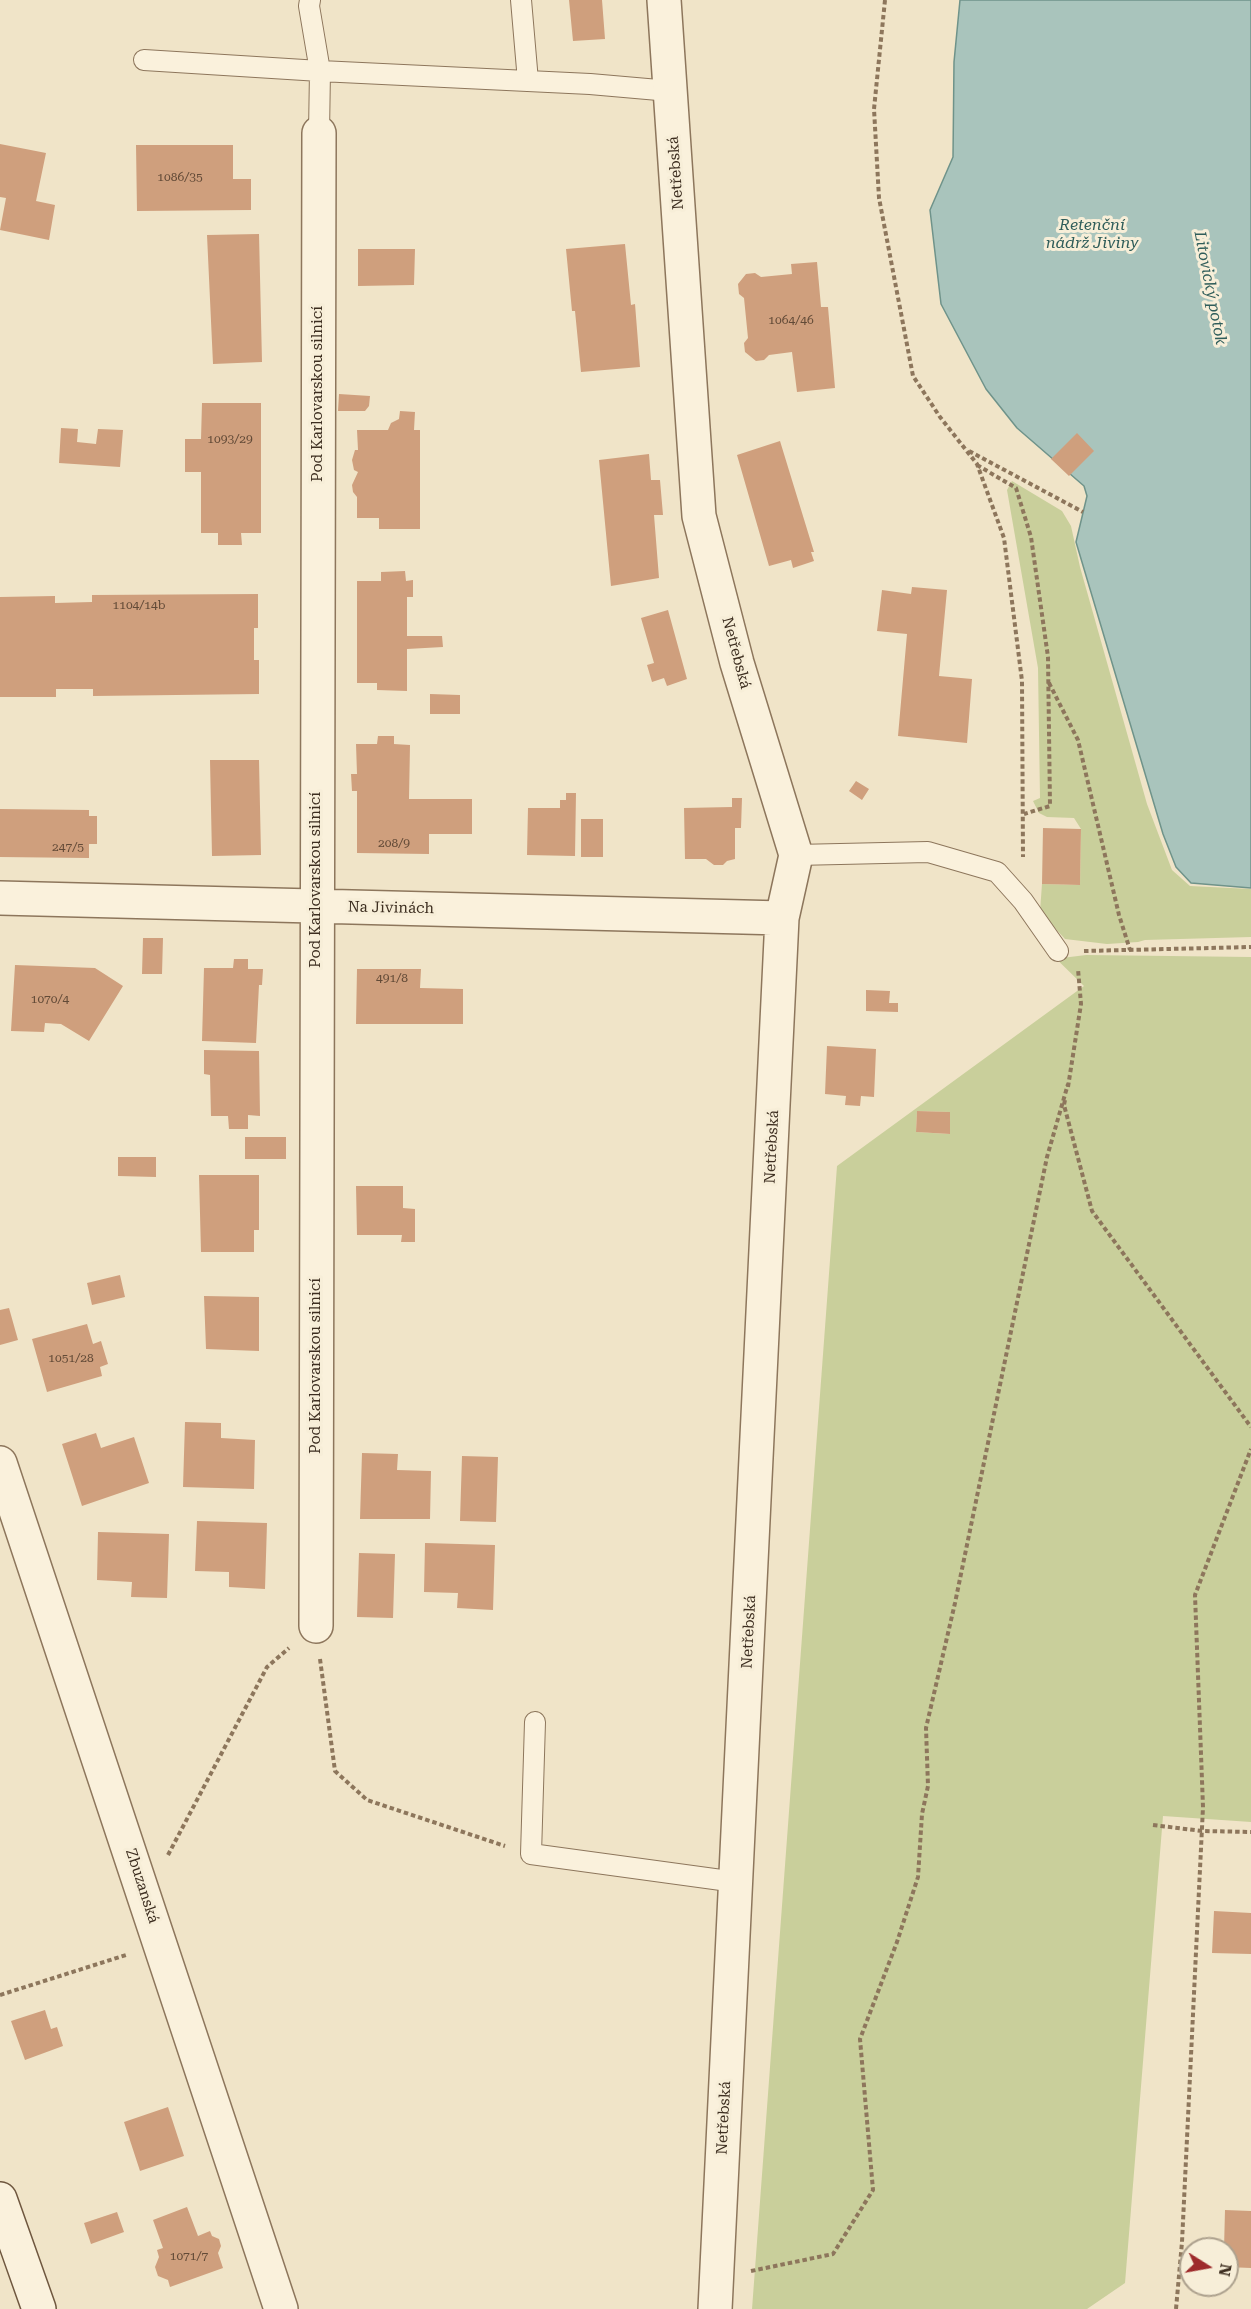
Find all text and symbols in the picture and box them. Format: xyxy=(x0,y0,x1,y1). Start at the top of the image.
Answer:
street label: Netřebská xyxy=(664,136,688,210)
house number: 1086/35 xyxy=(157,170,203,184)
water label: Retenční nádrž Jiviny xyxy=(1046,215,1138,253)
water label: Litovický potok xyxy=(1190,229,1230,347)
street label: Pod Karlovarskou silnicí xyxy=(309,306,327,482)
house number: 1064/46 xyxy=(768,313,814,327)
house number: 1093/29 xyxy=(207,432,253,446)
house number: 1104/14b xyxy=(112,598,166,612)
street label: Netřebská xyxy=(718,615,754,691)
street label: Pod Karlovarskou silnicí xyxy=(307,792,325,968)
house number: 208/9 xyxy=(378,836,410,850)
house number: 247/5 xyxy=(52,840,84,854)
street label: Na Jivinách xyxy=(348,898,434,918)
house number: 491/8 xyxy=(376,971,408,985)
house number: 1070/4 xyxy=(31,992,69,1006)
street label: Netřebská xyxy=(761,1110,783,1184)
street label: Pod Karlovarskou silnicí xyxy=(307,1278,325,1454)
house number: 1051/28 xyxy=(48,1351,94,1365)
street label: Netřebská xyxy=(738,1595,760,1669)
street label: Zbuzanská xyxy=(121,1846,163,1926)
street label: Netřebská xyxy=(713,2081,735,2155)
north arrow xyxy=(1179,2237,1239,2297)
house number: 1071/7 xyxy=(170,2249,208,2263)
text: N xyxy=(1215,2262,1236,2278)

